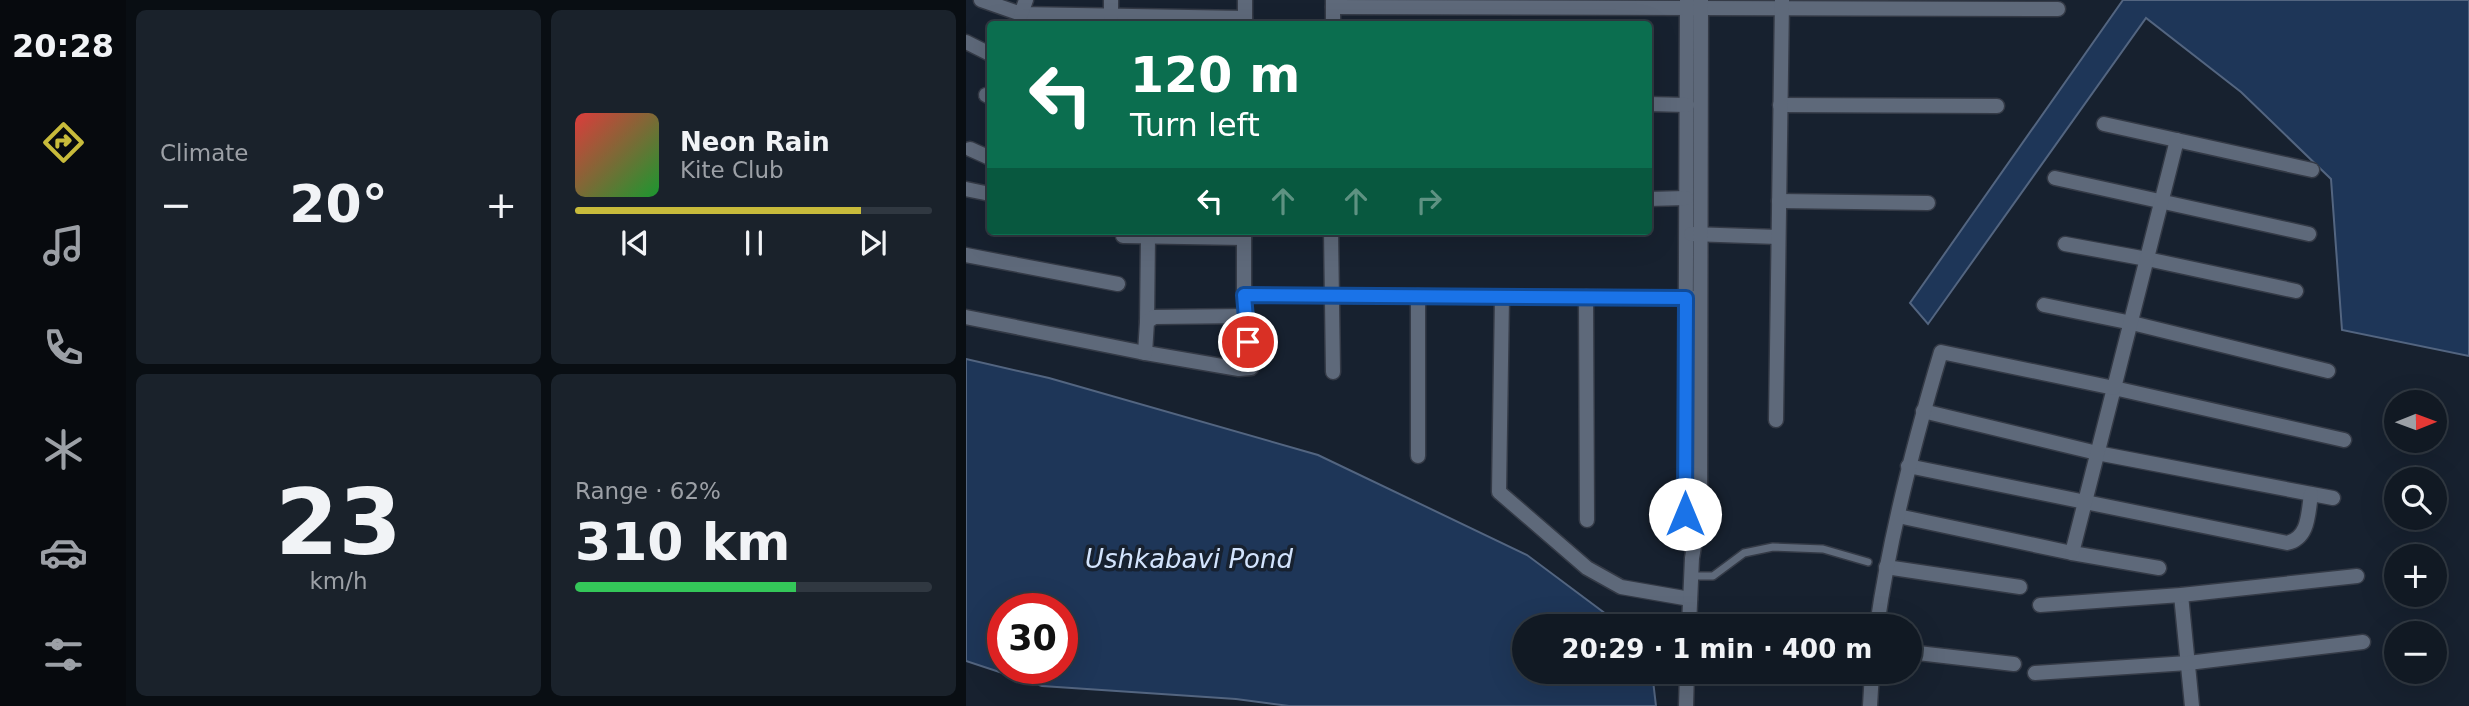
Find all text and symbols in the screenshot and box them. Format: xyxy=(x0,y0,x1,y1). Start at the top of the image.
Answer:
text: 20:28 xyxy=(12,27,114,65)
text: 120 m xyxy=(1130,47,1300,104)
icon: left xyxy=(1015,49,1106,140)
text: Turn left xyxy=(1130,106,1260,144)
icon: directions xyxy=(39,118,88,167)
text: Neon Rain xyxy=(680,127,830,157)
text: Climate xyxy=(160,140,249,166)
text: Kite Club xyxy=(680,157,784,183)
text: 20° xyxy=(289,174,388,234)
icon: left xyxy=(1191,182,1229,220)
icon: ahead xyxy=(1264,182,1302,220)
icon: ahead xyxy=(1337,182,1375,220)
icon: right xyxy=(1410,182,1448,220)
text: − xyxy=(160,183,192,227)
text: + xyxy=(485,183,517,227)
icon: music xyxy=(39,221,88,270)
icon: previous xyxy=(616,224,654,262)
icon: pause xyxy=(735,224,773,262)
icon: next xyxy=(854,224,892,262)
pin xyxy=(1218,312,1278,372)
icon: phone xyxy=(39,323,88,372)
icon: arrive xyxy=(1229,323,1267,361)
north arrow xyxy=(2384,390,2446,453)
map controls xyxy=(2384,390,2447,684)
icon: climate xyxy=(39,425,88,474)
button: search xyxy=(2384,467,2447,530)
text: 23 xyxy=(275,470,402,575)
position arrow xyxy=(1648,477,1722,551)
text: Range · 62% xyxy=(575,478,721,504)
text: 310 km xyxy=(575,512,790,572)
icon: car xyxy=(39,528,88,577)
water label: Ushkabavi Pond xyxy=(1085,544,1293,574)
button: + xyxy=(2384,544,2447,607)
text: km/h xyxy=(309,568,368,594)
speed limit sign: 30 xyxy=(987,593,1078,684)
button: − xyxy=(2384,621,2447,684)
icon: filters xyxy=(39,630,88,679)
text: 20:29 · 1 min · 400 m xyxy=(1562,634,1872,664)

